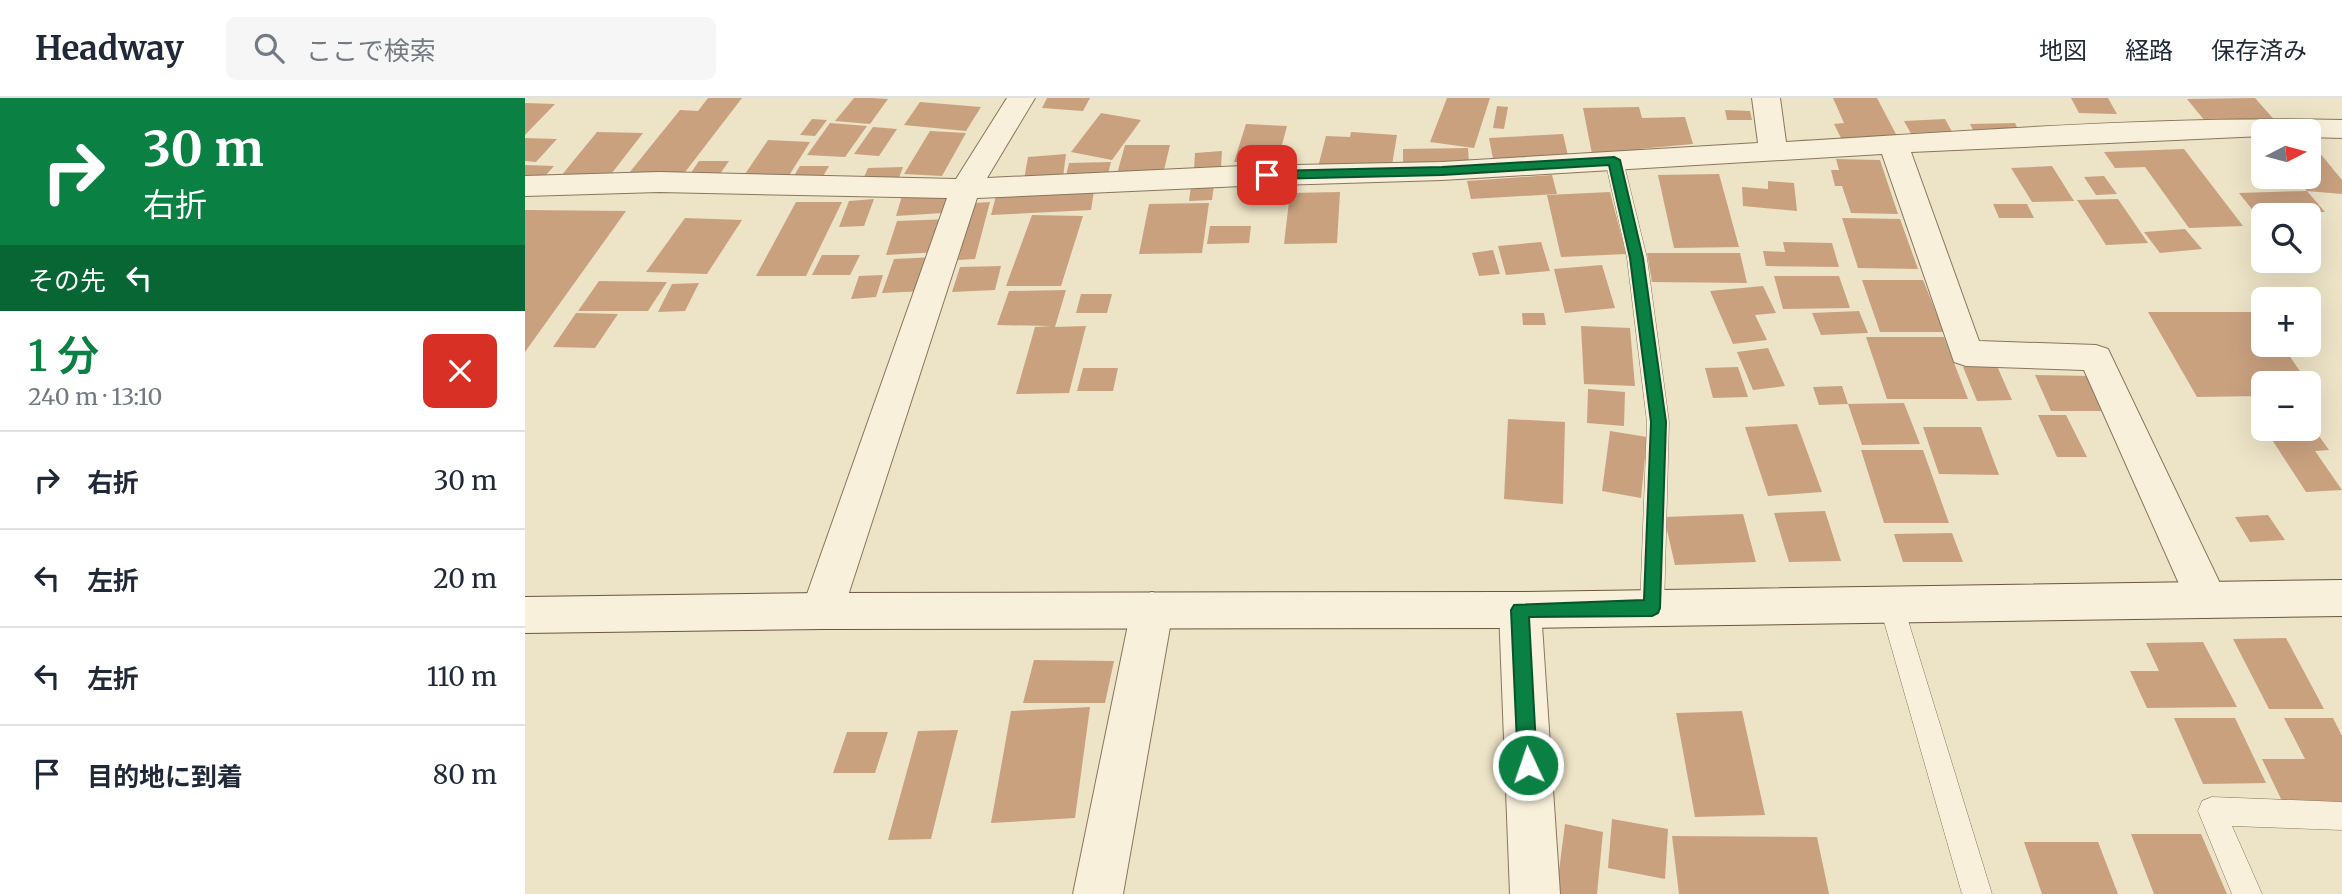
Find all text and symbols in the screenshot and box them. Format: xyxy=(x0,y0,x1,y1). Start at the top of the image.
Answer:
search box xyxy=(226,17,716,80)
text: Headway xyxy=(35,28,184,69)
icon: search xyxy=(250,29,288,67)
text: ここで検索 xyxy=(306,34,436,67)
text: 地図 xyxy=(2039,35,2087,66)
text: 経路 xyxy=(2125,35,2173,66)
text: 保存済み xyxy=(2211,35,2307,66)
text: 30 m xyxy=(143,118,264,179)
north arrow xyxy=(2251,119,2321,189)
map controls xyxy=(2251,119,2321,441)
icon: right xyxy=(28,126,119,217)
pin xyxy=(1237,145,1297,205)
icon: arrive xyxy=(1248,156,1286,194)
text: 右折 xyxy=(143,185,207,225)
button: search xyxy=(2251,203,2321,273)
icon: left xyxy=(120,259,158,297)
text: その先 xyxy=(28,264,106,297)
button: + xyxy=(2251,287,2321,357)
text: 1 分 xyxy=(28,330,99,382)
button: close xyxy=(423,334,497,408)
button: − xyxy=(2251,371,2321,441)
text: 240 m · 13:10 xyxy=(28,382,162,411)
icon: right xyxy=(28,461,66,499)
text: 30 m xyxy=(434,464,497,497)
text: 右折 xyxy=(87,466,139,499)
icon: left xyxy=(28,559,66,597)
text: 20 m xyxy=(433,562,497,595)
text: 左折 xyxy=(87,564,139,597)
icon: left xyxy=(28,657,66,695)
text: 110 m xyxy=(427,660,497,693)
text: 左折 xyxy=(87,662,139,695)
position arrow xyxy=(1491,728,1565,802)
icon: arrive xyxy=(28,755,66,793)
text: 80 m xyxy=(433,758,497,791)
text: 目的地に到着 xyxy=(87,760,243,793)

